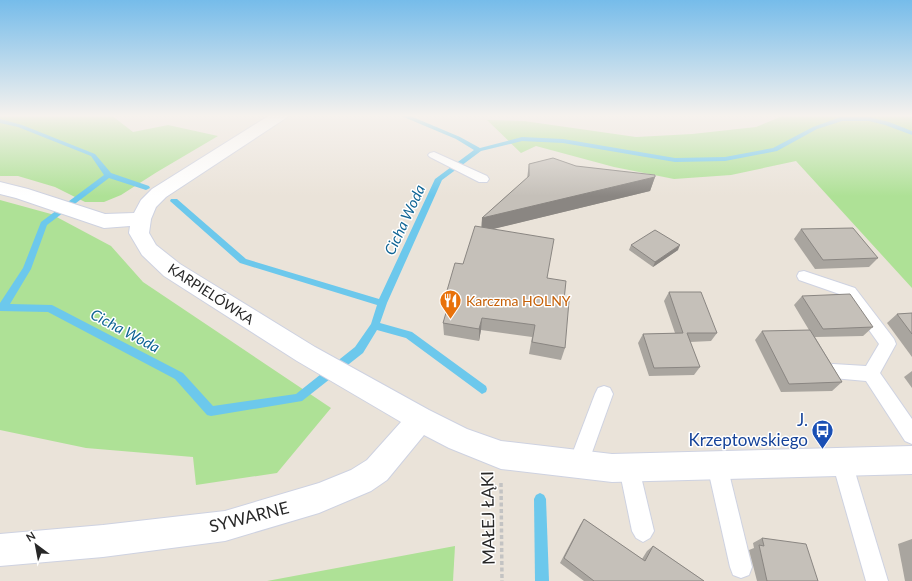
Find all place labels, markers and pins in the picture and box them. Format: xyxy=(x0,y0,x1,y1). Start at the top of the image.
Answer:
restaurant icon: Karczma HOLNY xyxy=(437,288,463,321)
place label: Karczma HOLNY xyxy=(466,292,571,309)
place label: J. Krzeptowskiego xyxy=(688,409,808,450)
bus stop icon: J. Krzeptowskiego xyxy=(810,417,836,450)

